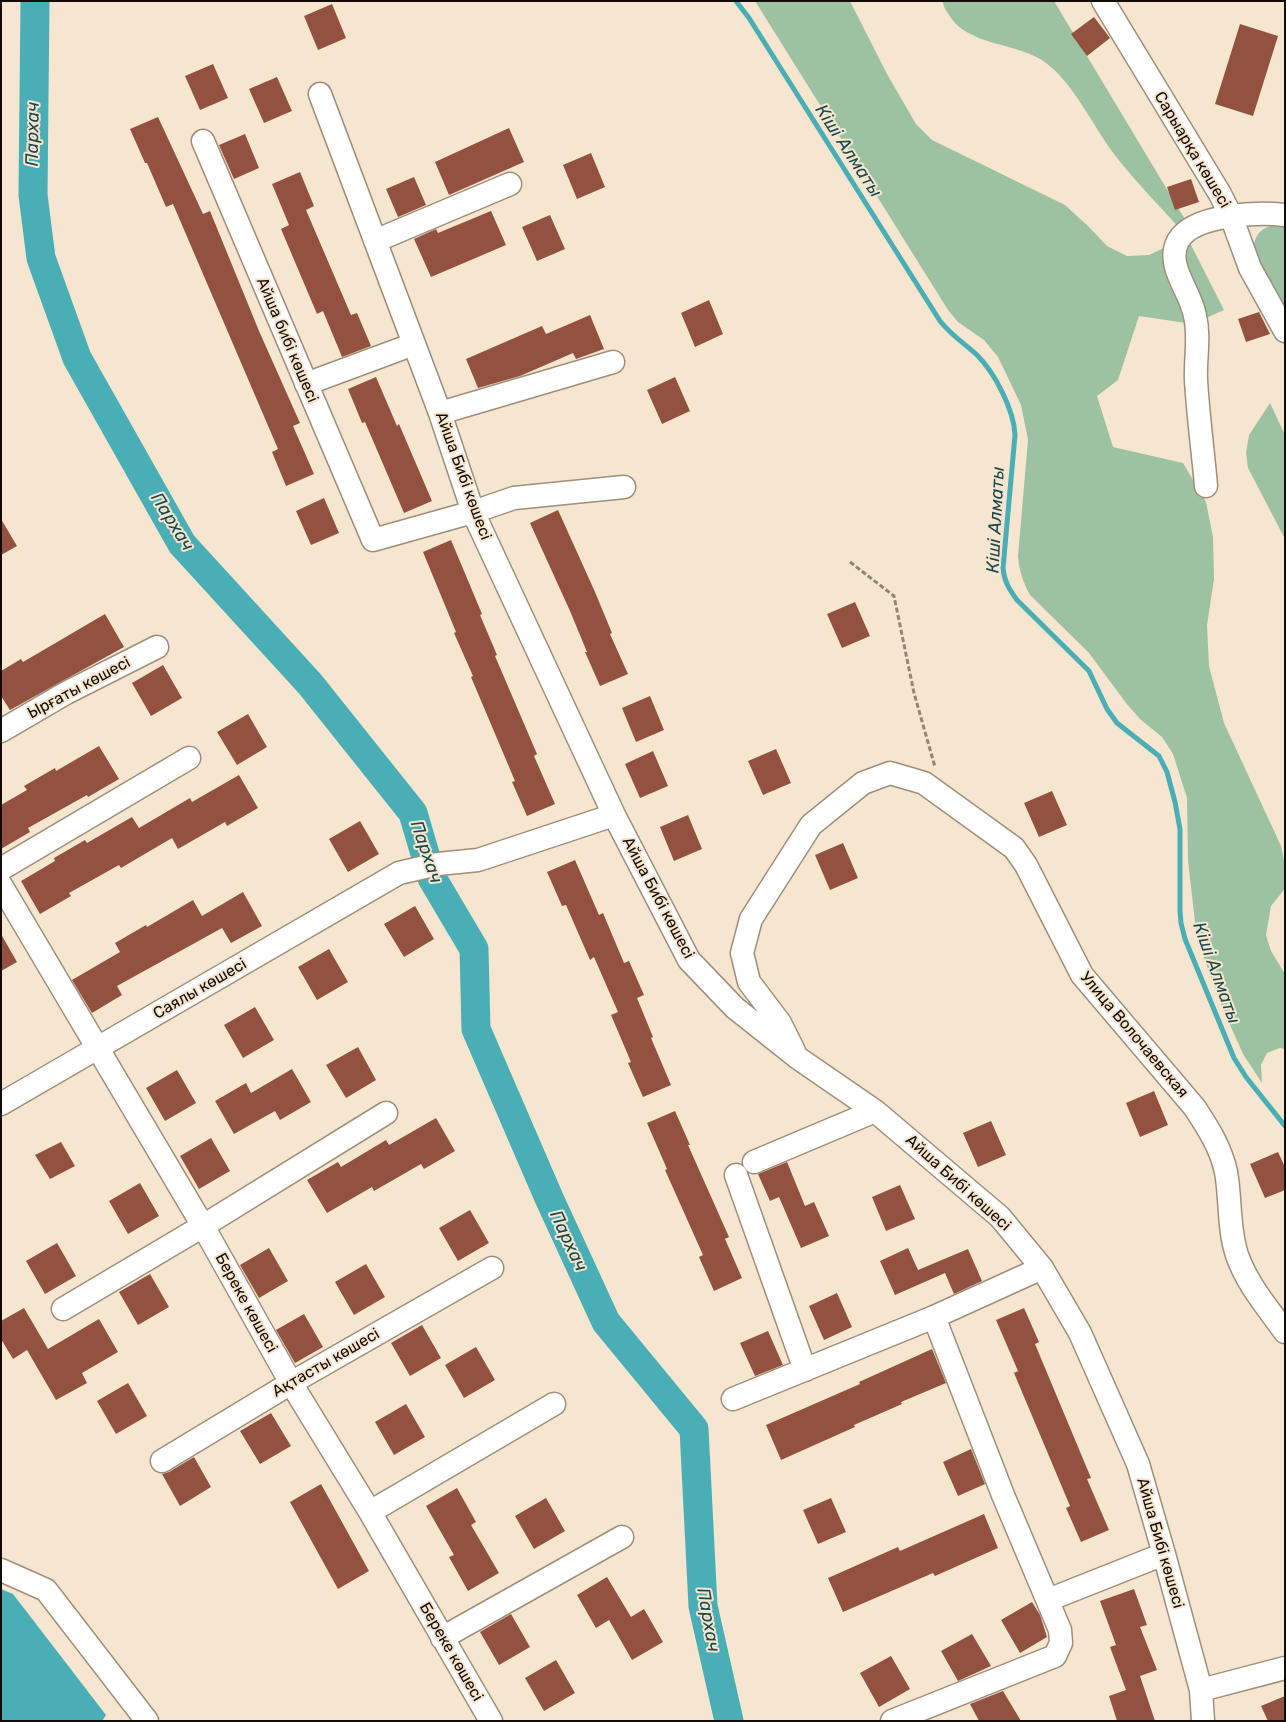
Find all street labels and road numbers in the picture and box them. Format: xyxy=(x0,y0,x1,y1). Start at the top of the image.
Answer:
street label: Сарыарқа көшесі xyxy=(1150,88,1234,212)
street label: Айша бибі көшесі xyxy=(252,275,322,405)
street label: Айша Бибі көшесі xyxy=(431,409,495,543)
street label: Ырғаты көшесі xyxy=(24,653,134,723)
street label: Айша Бибі көшесі xyxy=(618,834,698,962)
street label: Саялы көшесі xyxy=(150,954,250,1024)
street label: Улица Волочаевская xyxy=(1076,968,1192,1102)
street label: Айша Бибі көшесі xyxy=(901,1131,1015,1235)
street label: Береке көшесі xyxy=(211,1250,281,1356)
street label: Ақтасты көшесі xyxy=(269,1324,383,1402)
street label: Айша Бибі көшесі xyxy=(1132,1476,1188,1610)
street label: Береке көшесі xyxy=(415,1599,487,1705)

